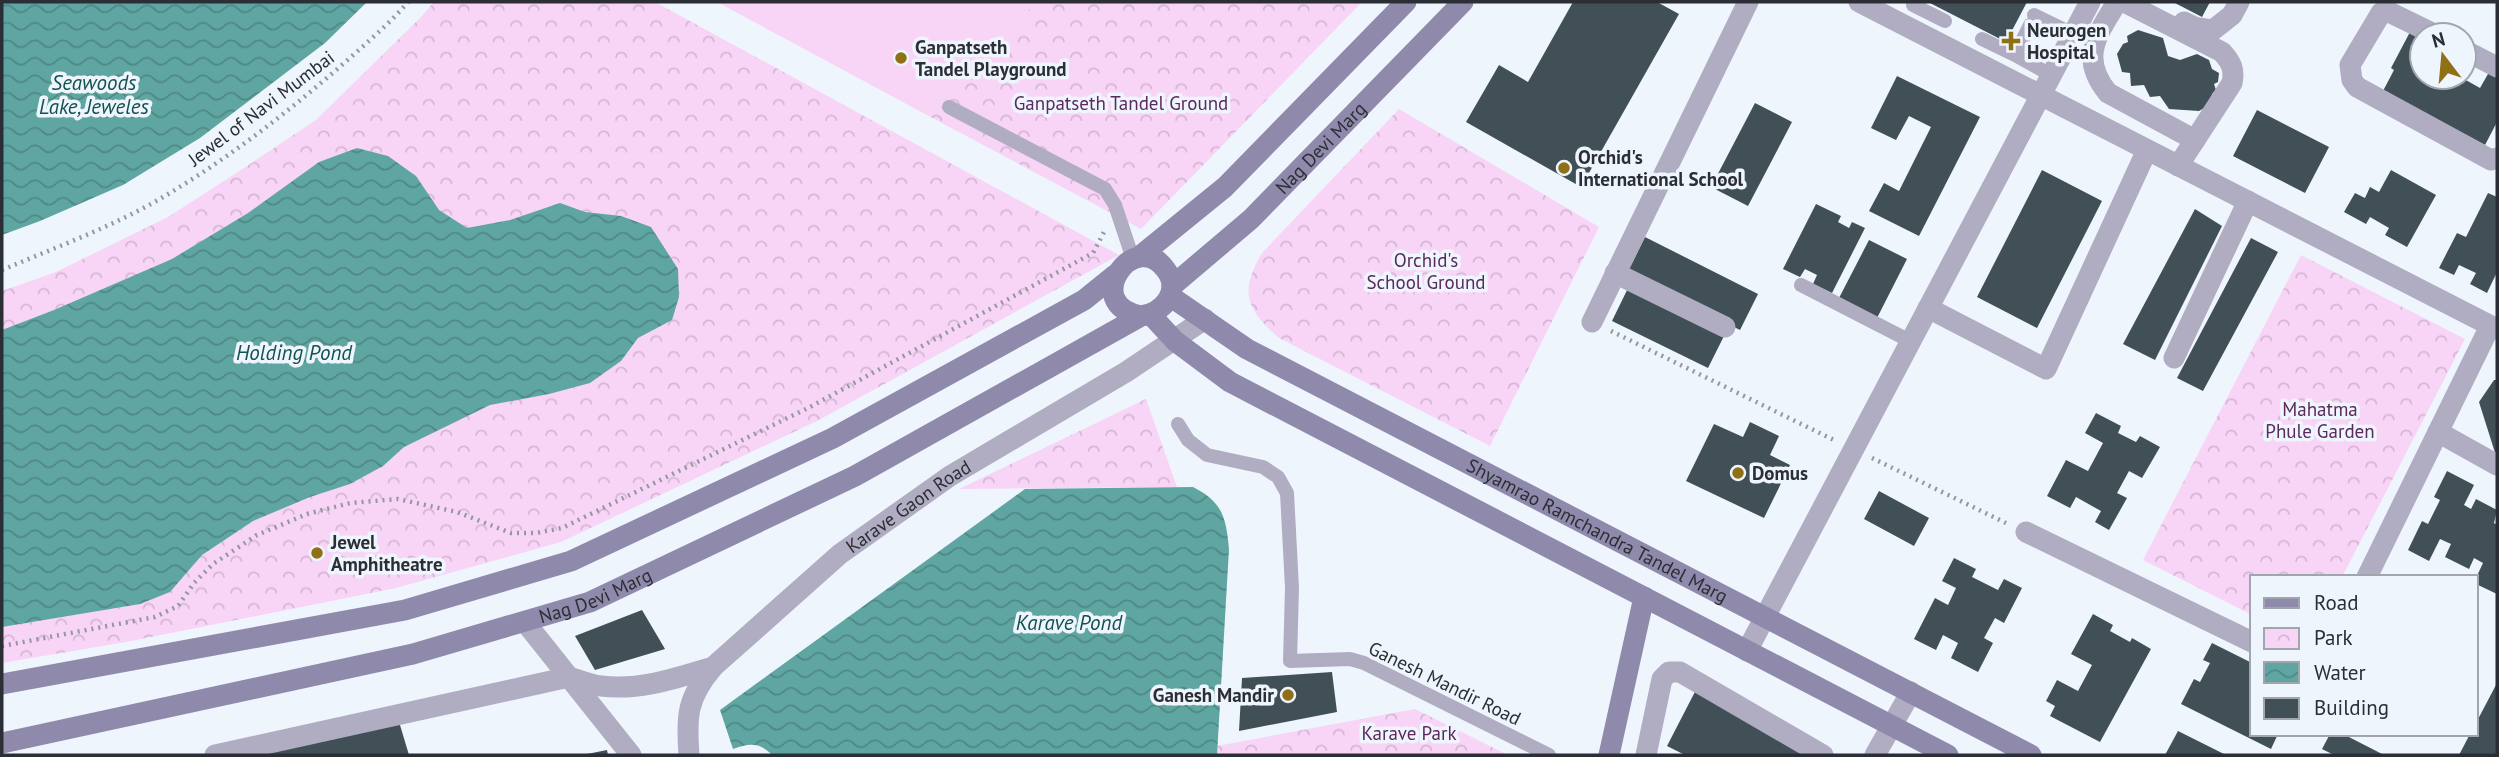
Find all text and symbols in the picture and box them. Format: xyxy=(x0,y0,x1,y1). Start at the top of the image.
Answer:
place label: Neurogen Hospital xyxy=(2027,18,2106,64)
north arrow xyxy=(2408,21,2478,91)
text: N xyxy=(2429,26,2448,53)
marker: Neurogen Hospital xyxy=(2001,31,2021,51)
place label: Ganpatseth Tandel Playground xyxy=(915,35,1067,81)
street label: Jewel of Navi Mumbai xyxy=(182,45,339,171)
marker: Ganpatseth Tandel Playground xyxy=(893,50,909,66)
water label: Seawoods Lake, Jeweles xyxy=(39,69,150,120)
park label: Ganpatseth Tandel Ground xyxy=(1014,91,1228,115)
street label: Nag Devi Marg xyxy=(1270,97,1371,199)
place label: Orchid's International School xyxy=(1578,145,1744,191)
marker: Orchid's International School xyxy=(1556,160,1572,176)
park label: Orchid's School Ground xyxy=(1366,248,1486,294)
water label: Holding Pond xyxy=(236,339,353,366)
park label: Mahatma Phule Garden xyxy=(2265,397,2375,443)
street label: Shyamrao Ramchandra Tandel Marg xyxy=(1463,453,1732,608)
street label: Karave Gaon Road xyxy=(841,454,975,558)
place label: Domus xyxy=(1752,461,1808,485)
marker: Domus xyxy=(1730,465,1746,481)
place label: Jewel Amphitheatre xyxy=(330,530,443,576)
marker: Jewel Amphitheatre xyxy=(309,545,325,561)
street label: Nag Devi Marg xyxy=(536,562,656,628)
legend xyxy=(2250,575,2478,736)
text: Road xyxy=(2314,589,2358,616)
water label: Karave Pond xyxy=(1016,609,1124,636)
text: Park xyxy=(2314,624,2353,651)
street label: Ganesh Mandir Road xyxy=(1365,636,1525,730)
text: Water xyxy=(2314,659,2366,686)
place label: Ganesh Mandir xyxy=(1153,683,1274,707)
marker: Ganesh Mandir xyxy=(1280,687,1296,703)
text: Building xyxy=(2314,694,2389,721)
park label: Karave Park xyxy=(1362,721,1456,745)

